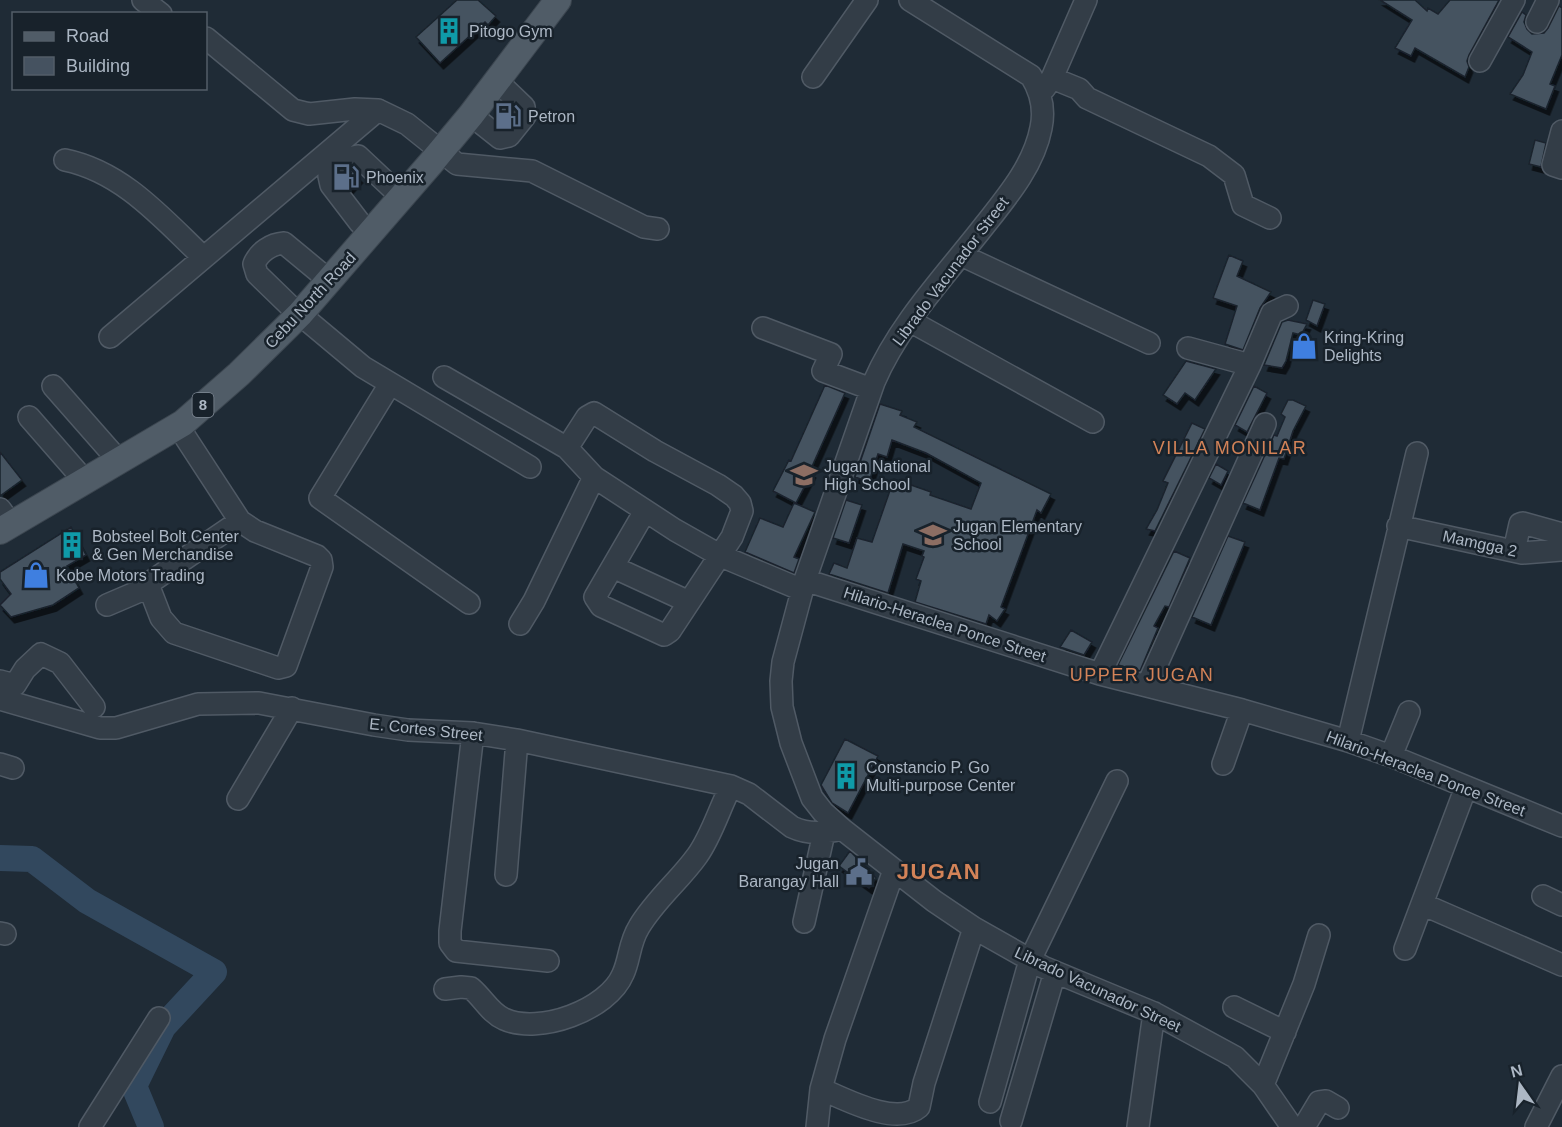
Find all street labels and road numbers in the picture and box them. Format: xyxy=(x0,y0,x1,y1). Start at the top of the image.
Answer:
street label: Librado Vacunador Street xyxy=(889,193,1012,349)
street label: Cebu North Road xyxy=(262,249,359,352)
road number: 8 xyxy=(192,393,214,417)
street label: Mamgga 2 xyxy=(1441,527,1519,560)
street label: Hilario-Heraclea Ponce Street xyxy=(842,584,1049,665)
street label: E. Cortes Street xyxy=(368,715,484,744)
street label: Hilario-Heraclea Ponce Street xyxy=(1324,728,1528,820)
street label: Librado Vacunador Street xyxy=(1012,943,1184,1036)

